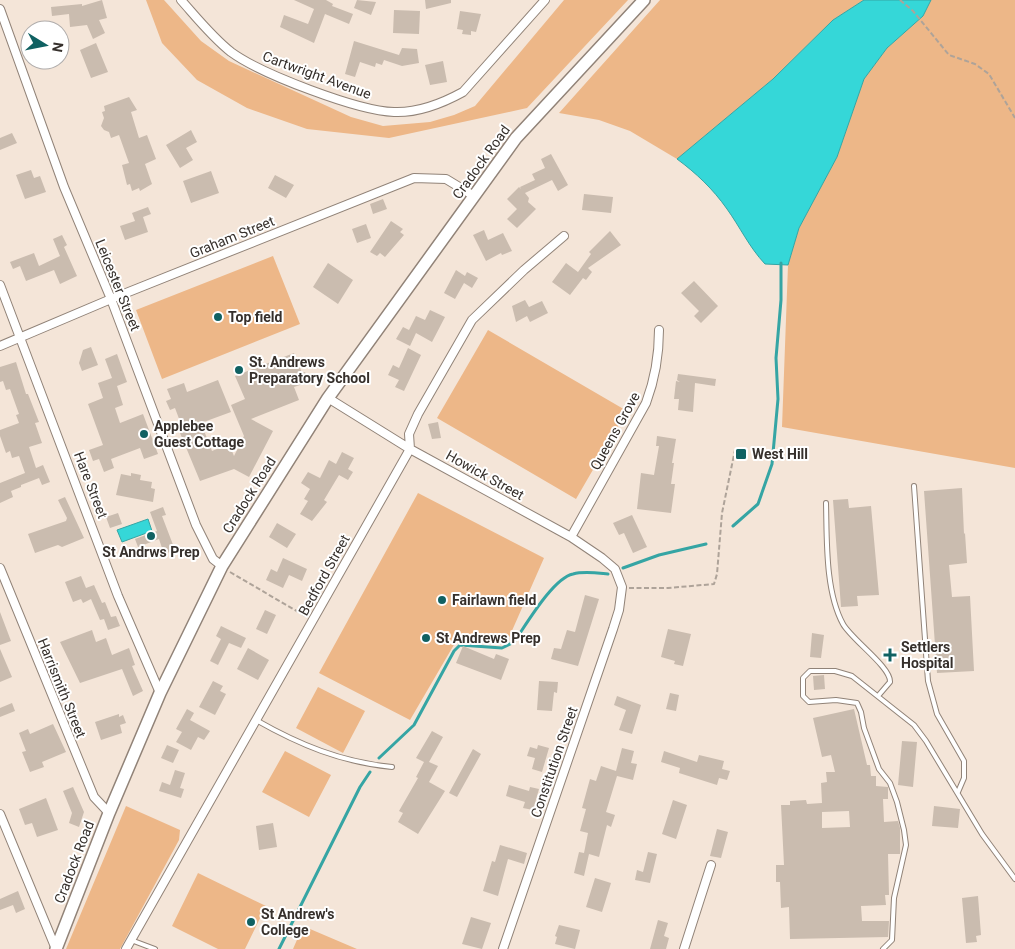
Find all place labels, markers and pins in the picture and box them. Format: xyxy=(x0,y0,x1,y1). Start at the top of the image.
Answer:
place label: Top field xyxy=(228,309,283,325)
marker: Top field xyxy=(212,311,224,323)
place label: St. Andrews Preparatory School xyxy=(249,354,370,386)
marker: St. Andrews Preparatory School xyxy=(233,364,245,376)
place label: Applebee Guest Cottage xyxy=(154,418,244,450)
marker: Applebee Guest Cottage xyxy=(138,428,150,440)
place label: West Hill xyxy=(752,446,808,462)
marker: West Hill xyxy=(734,447,748,461)
marker: St Andrws Prep xyxy=(145,530,157,542)
place label: St Andrws Prep xyxy=(102,544,200,560)
place label: Fairlawn field xyxy=(452,592,536,608)
marker: Fairlawn field xyxy=(436,594,448,606)
place label: St Andrews Prep xyxy=(436,630,541,646)
marker: St Andrews Prep xyxy=(420,632,432,644)
place label: Settlers Hospital xyxy=(901,639,954,671)
marker: Settlers Hospital xyxy=(883,648,897,662)
place label: St Andrew's College xyxy=(261,906,334,938)
marker: St Andrew's College xyxy=(245,916,257,928)

